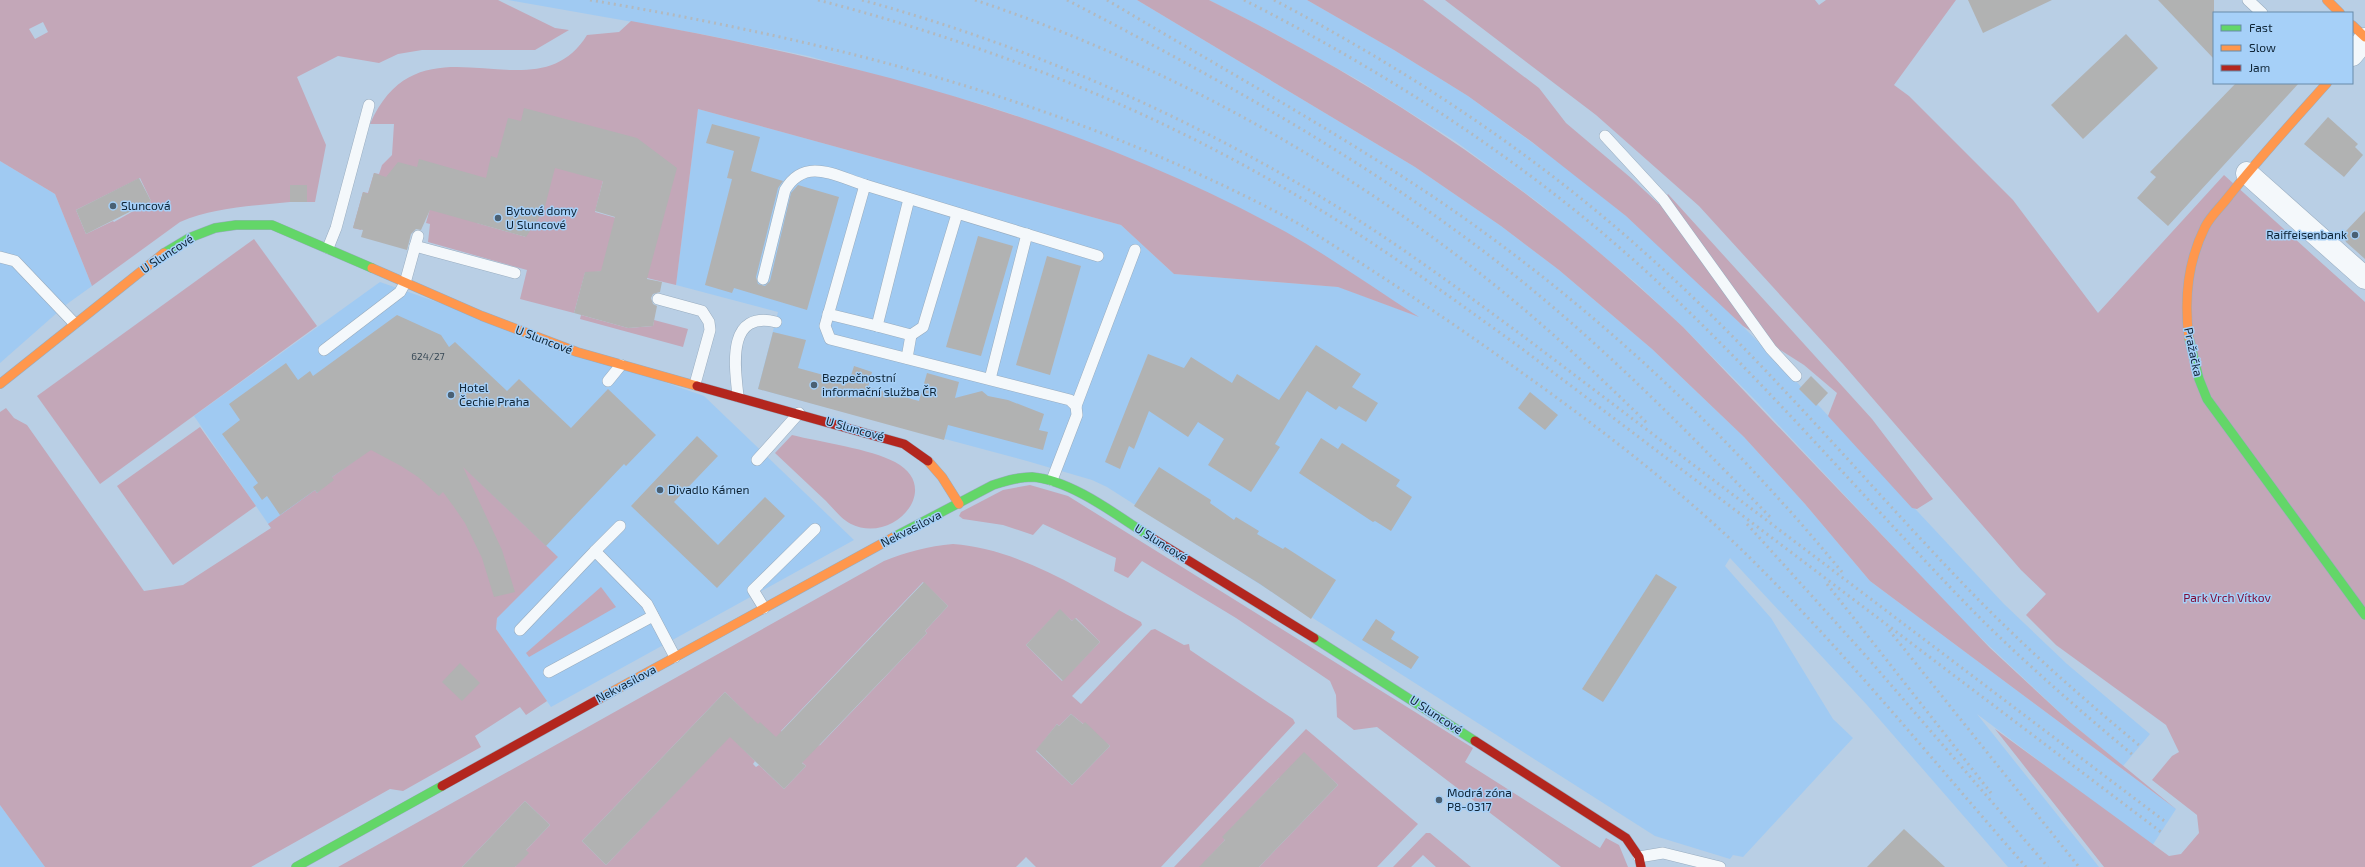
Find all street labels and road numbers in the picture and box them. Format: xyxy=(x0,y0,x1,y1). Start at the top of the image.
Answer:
street label: U Sluncové xyxy=(137,231,195,275)
street label: U Sluncové xyxy=(514,322,575,356)
street label: Pražačka xyxy=(2182,326,2206,378)
street label: U Sluncové xyxy=(824,413,886,443)
street label: Nekvasilova xyxy=(878,507,943,549)
street label: U Sluncové xyxy=(1132,520,1191,564)
street label: Nekvasilova xyxy=(593,661,658,705)
street label: U Sluncové xyxy=(1408,692,1466,736)

